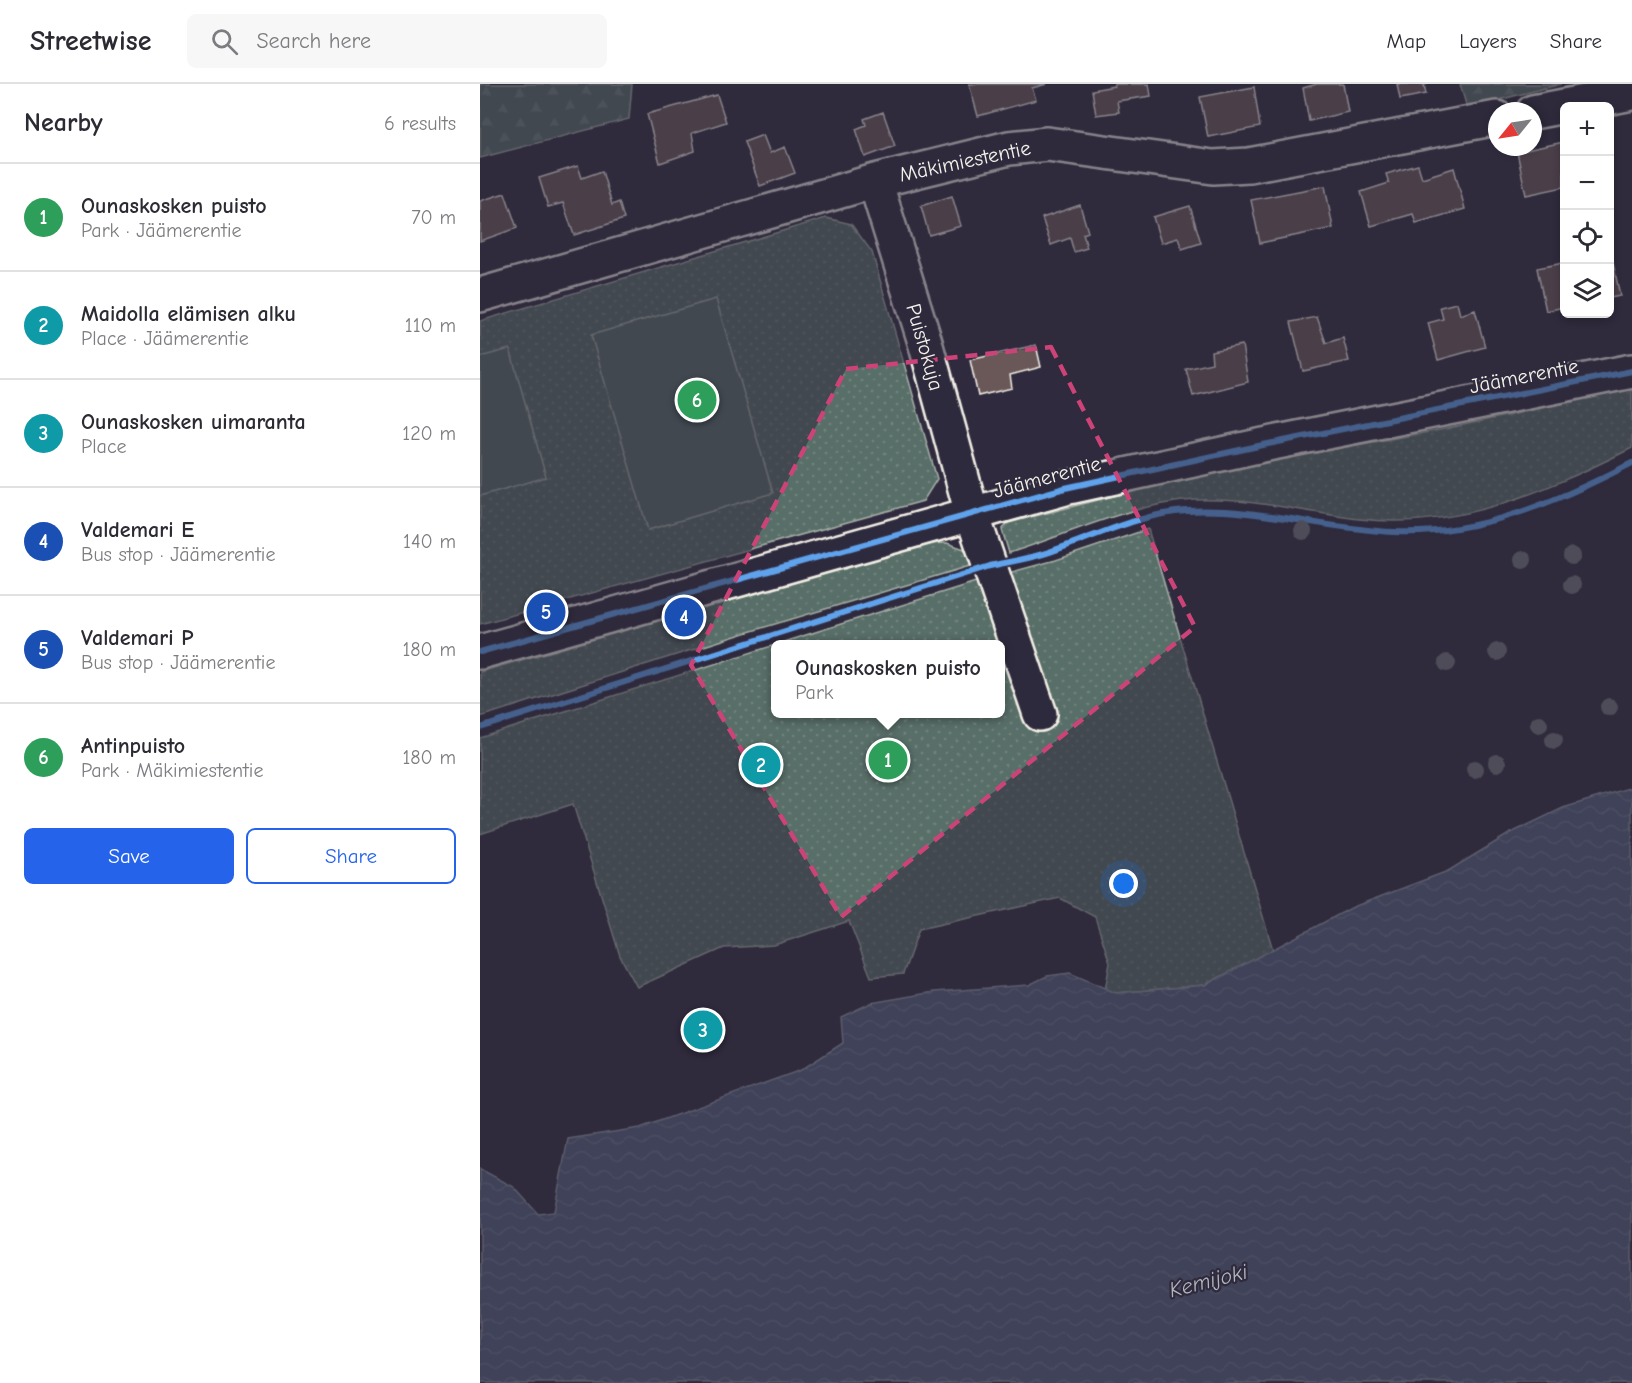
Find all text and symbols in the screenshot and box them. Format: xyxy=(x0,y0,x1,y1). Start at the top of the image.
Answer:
search box xyxy=(187,14,607,68)
text: Streetwise xyxy=(30,25,151,57)
icon: search xyxy=(208,25,241,58)
text: Search here xyxy=(256,28,371,54)
text: Map xyxy=(1387,29,1426,53)
text: Layers xyxy=(1459,29,1517,53)
text: Share xyxy=(1550,29,1602,53)
north arrow xyxy=(1488,102,1542,156)
map controls xyxy=(1560,102,1614,318)
button: + xyxy=(1560,102,1614,156)
text: Nearby xyxy=(24,108,103,138)
text: 6 results xyxy=(384,112,456,135)
street label: Mäkimiestentie xyxy=(897,135,1033,187)
button: − xyxy=(1560,156,1614,210)
text: Ounaskosken puisto xyxy=(81,193,267,219)
text: 1 xyxy=(40,206,47,229)
text: 70 m xyxy=(411,206,456,229)
button: locate xyxy=(1560,210,1614,264)
text: Park · Jäämerentie xyxy=(81,219,241,242)
button: layers xyxy=(1560,264,1614,318)
text: Maidolla elämisen alku xyxy=(81,301,296,327)
street label: Puistokuja xyxy=(901,301,949,393)
text: 2 xyxy=(39,314,48,337)
text: 110 m xyxy=(405,314,456,337)
text: Place · Jäämerentie xyxy=(81,327,249,350)
street label: Jäämerentie xyxy=(1467,354,1581,398)
pin: 6 xyxy=(678,378,716,422)
text: Ounaskosken uimaranta xyxy=(81,409,306,435)
text: 3 xyxy=(39,422,48,445)
text: 120 m xyxy=(402,422,456,445)
text: Place xyxy=(81,435,127,458)
street label: Jäämerentie xyxy=(991,451,1103,503)
text: Valdemari E xyxy=(81,517,194,543)
text: 4 xyxy=(39,530,48,553)
text: 140 m xyxy=(403,530,456,553)
text: Bus stop · Jäämerentie xyxy=(81,543,275,566)
pin: 5 xyxy=(526,590,566,634)
pin: 4 xyxy=(664,594,704,640)
text: Valdemari P xyxy=(81,625,194,651)
text: 5 xyxy=(38,638,49,661)
text: 180 m xyxy=(402,638,456,661)
popup xyxy=(771,640,1005,718)
text: Bus stop · Jäämerentie xyxy=(81,651,275,674)
text: Ounaskosken puisto xyxy=(795,655,981,681)
text: Park xyxy=(795,681,834,704)
text: Antinpuisto xyxy=(81,733,185,759)
pin: 1 xyxy=(868,738,908,782)
pin: 2 xyxy=(742,742,780,788)
text: 6 xyxy=(38,746,49,769)
text: 180 m xyxy=(402,746,456,769)
text: Park · Mäkimiestentie xyxy=(81,759,263,782)
button: Save xyxy=(24,828,234,884)
button: Share xyxy=(246,828,456,884)
your location xyxy=(1109,869,1138,898)
pin: 3 xyxy=(684,1008,722,1052)
water label: Kemijoki xyxy=(1166,1258,1251,1303)

